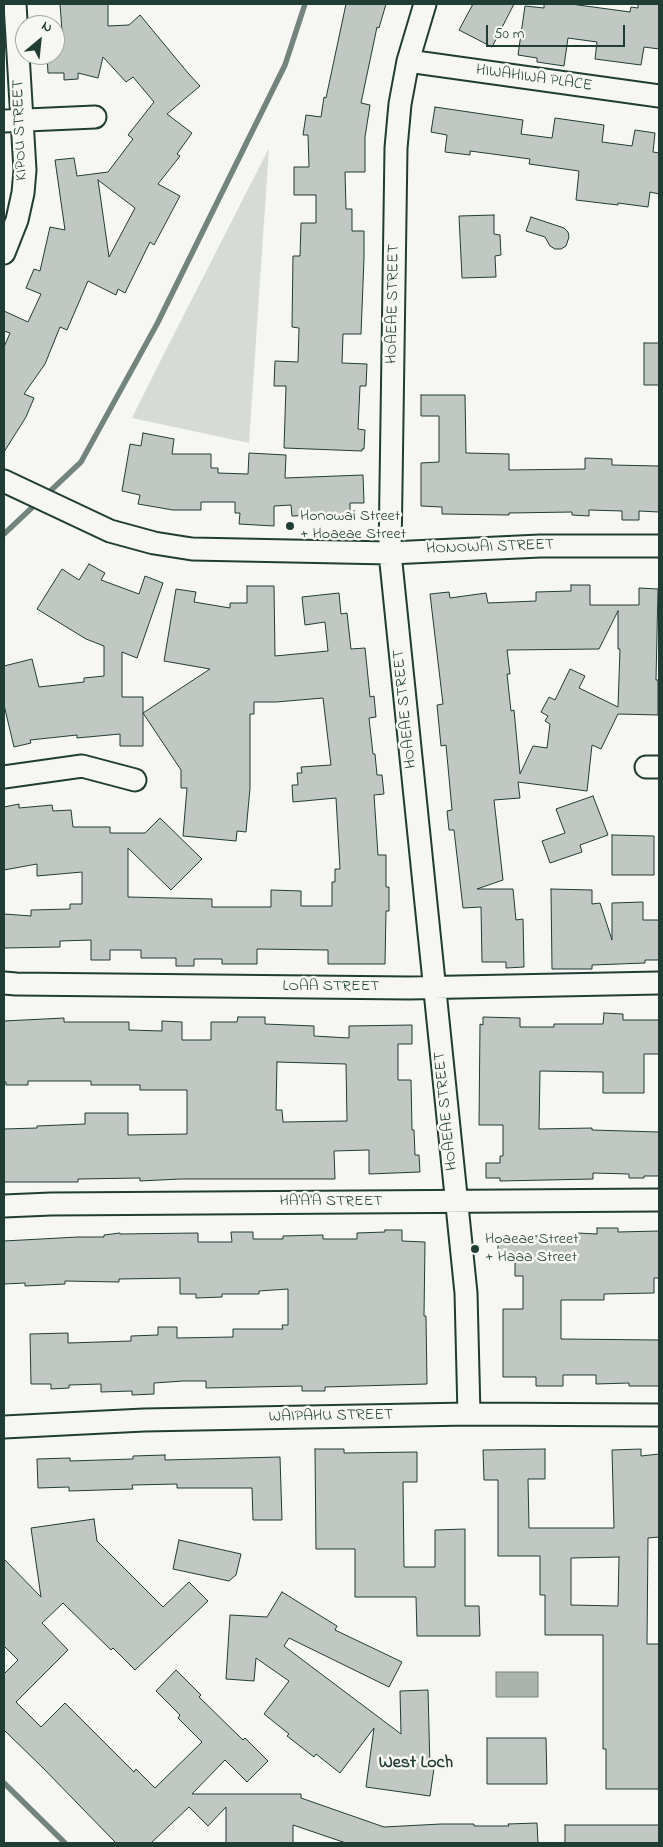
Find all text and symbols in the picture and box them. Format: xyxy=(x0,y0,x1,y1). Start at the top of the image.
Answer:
north arrow xyxy=(15,15,65,65)
scale bar xyxy=(488,15,627,47)
text: N xyxy=(38,16,56,39)
text: 50 m xyxy=(494,23,524,45)
street label: HIWAHIWA PLACE xyxy=(475,61,593,97)
street label: KIPOU STREET xyxy=(10,79,32,181)
street label: HOAEAE STREET xyxy=(383,244,405,364)
place label: Honowai Street + Hoaeae Street xyxy=(300,507,406,545)
marker: Honowai Street + Hoaeae Street xyxy=(284,520,296,532)
street label: HONOWAI STREET xyxy=(426,536,554,560)
street label: HOAEAE STREET xyxy=(390,648,422,770)
street label: LOAA STREET xyxy=(283,977,379,997)
street label: HOAEAE STREET xyxy=(431,1050,463,1172)
street label: HA'A'A STREET xyxy=(279,1192,383,1212)
place label: Hoaeae Street + Haaa Street xyxy=(485,1230,579,1268)
marker: Hoaeae Street + Haaa Street xyxy=(469,1243,481,1255)
street label: WAIPAHU STREET xyxy=(269,1406,393,1428)
district label: West Loch xyxy=(379,1753,453,1775)

